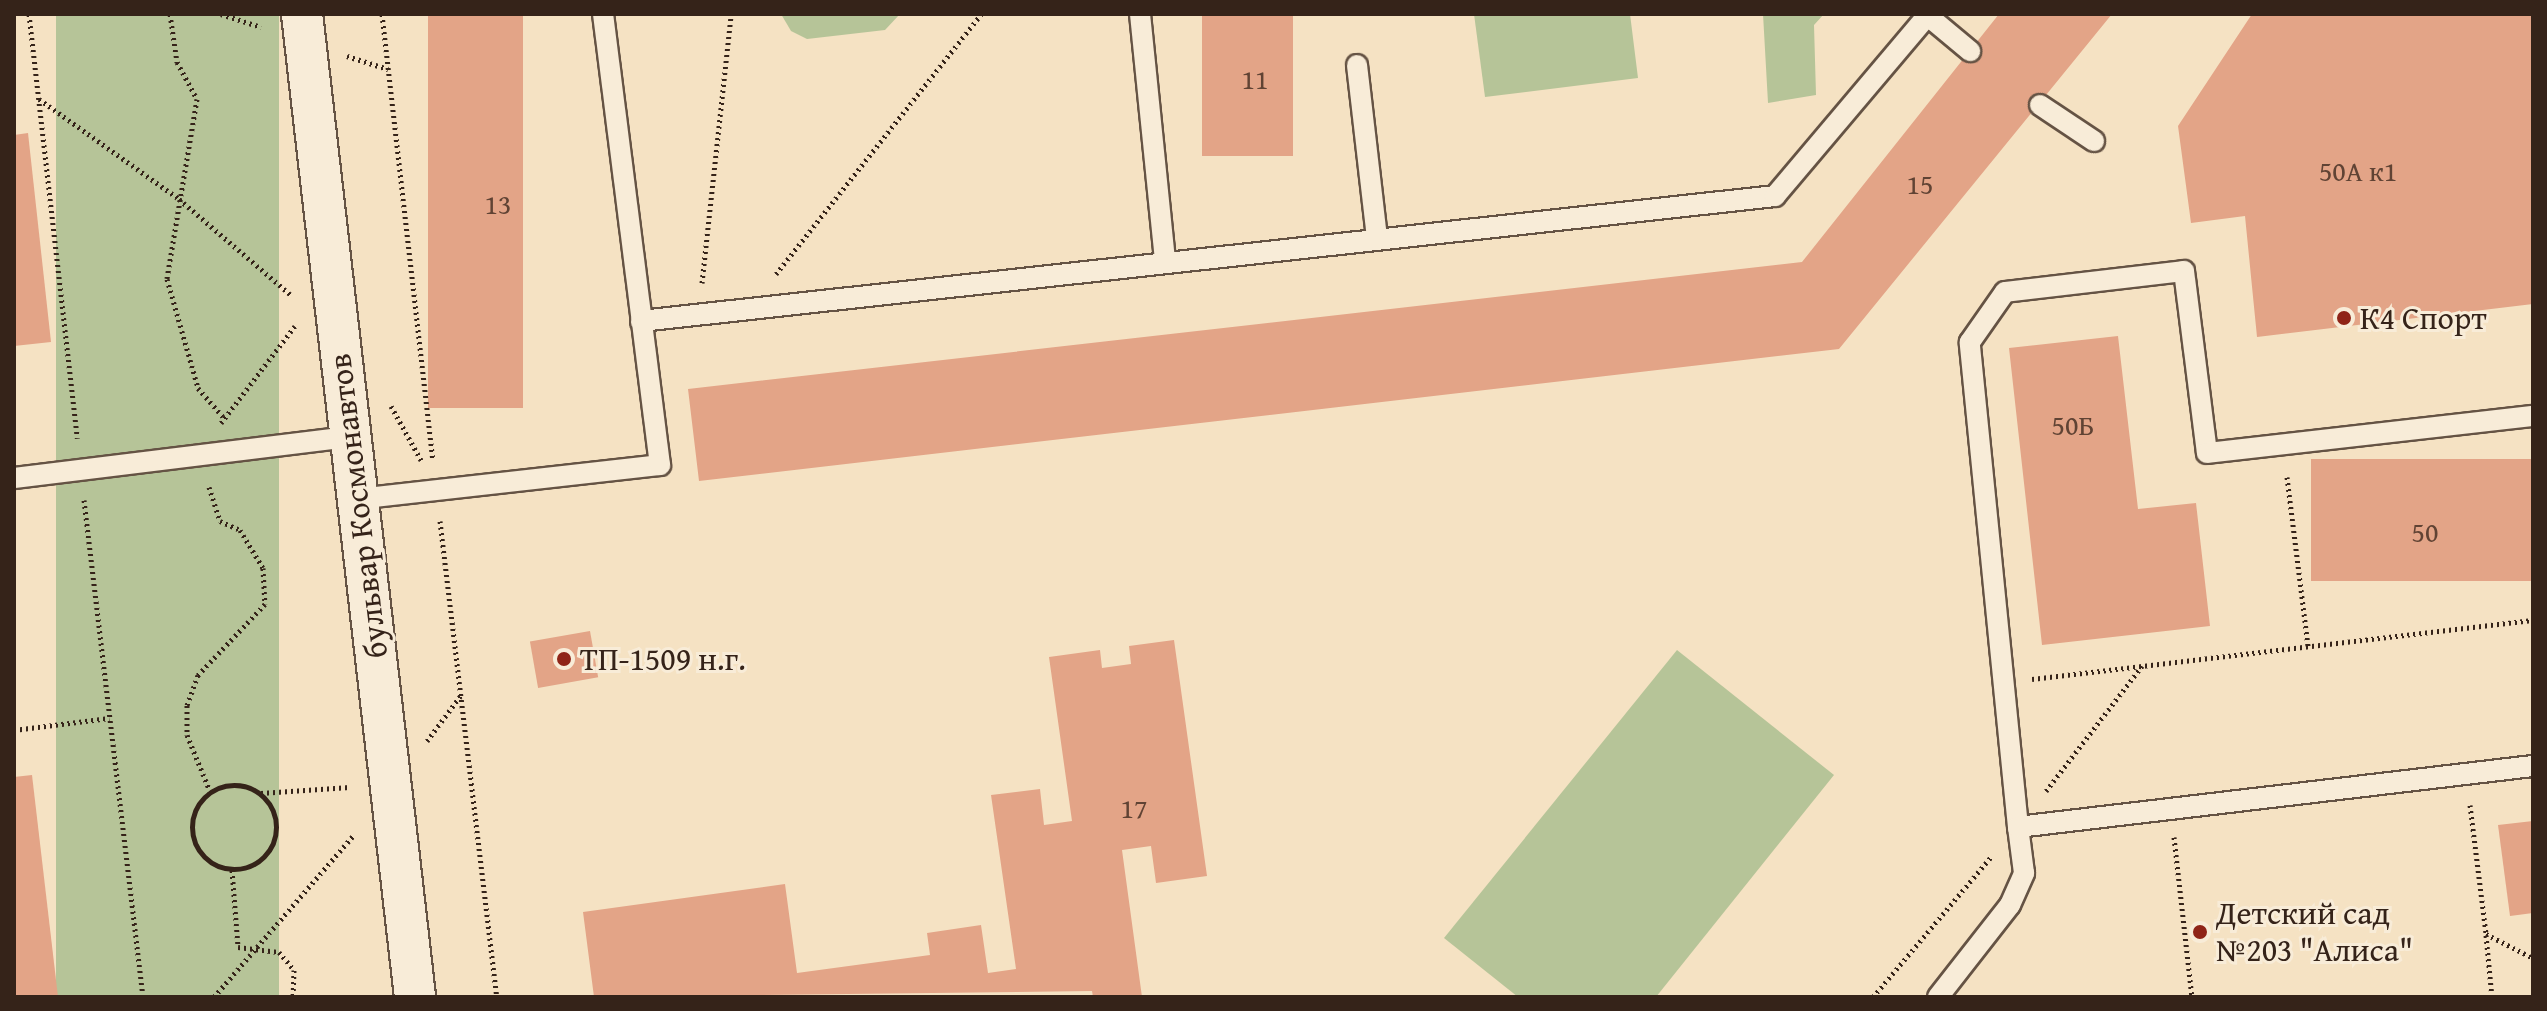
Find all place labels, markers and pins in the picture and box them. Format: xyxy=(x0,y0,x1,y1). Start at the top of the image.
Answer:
place label: К4 Спорт xyxy=(2360,299,2487,337)
marker: К4 Спорт xyxy=(2335,309,2353,327)
place label: ТП-1509 н.г. xyxy=(580,640,746,678)
marker: ТП-1509 н.г. xyxy=(555,650,573,668)
place label: Детский сад №203 "Алиса" xyxy=(2216,895,2413,970)
marker: Детский сад №203 "Алиса" xyxy=(2191,923,2209,941)

